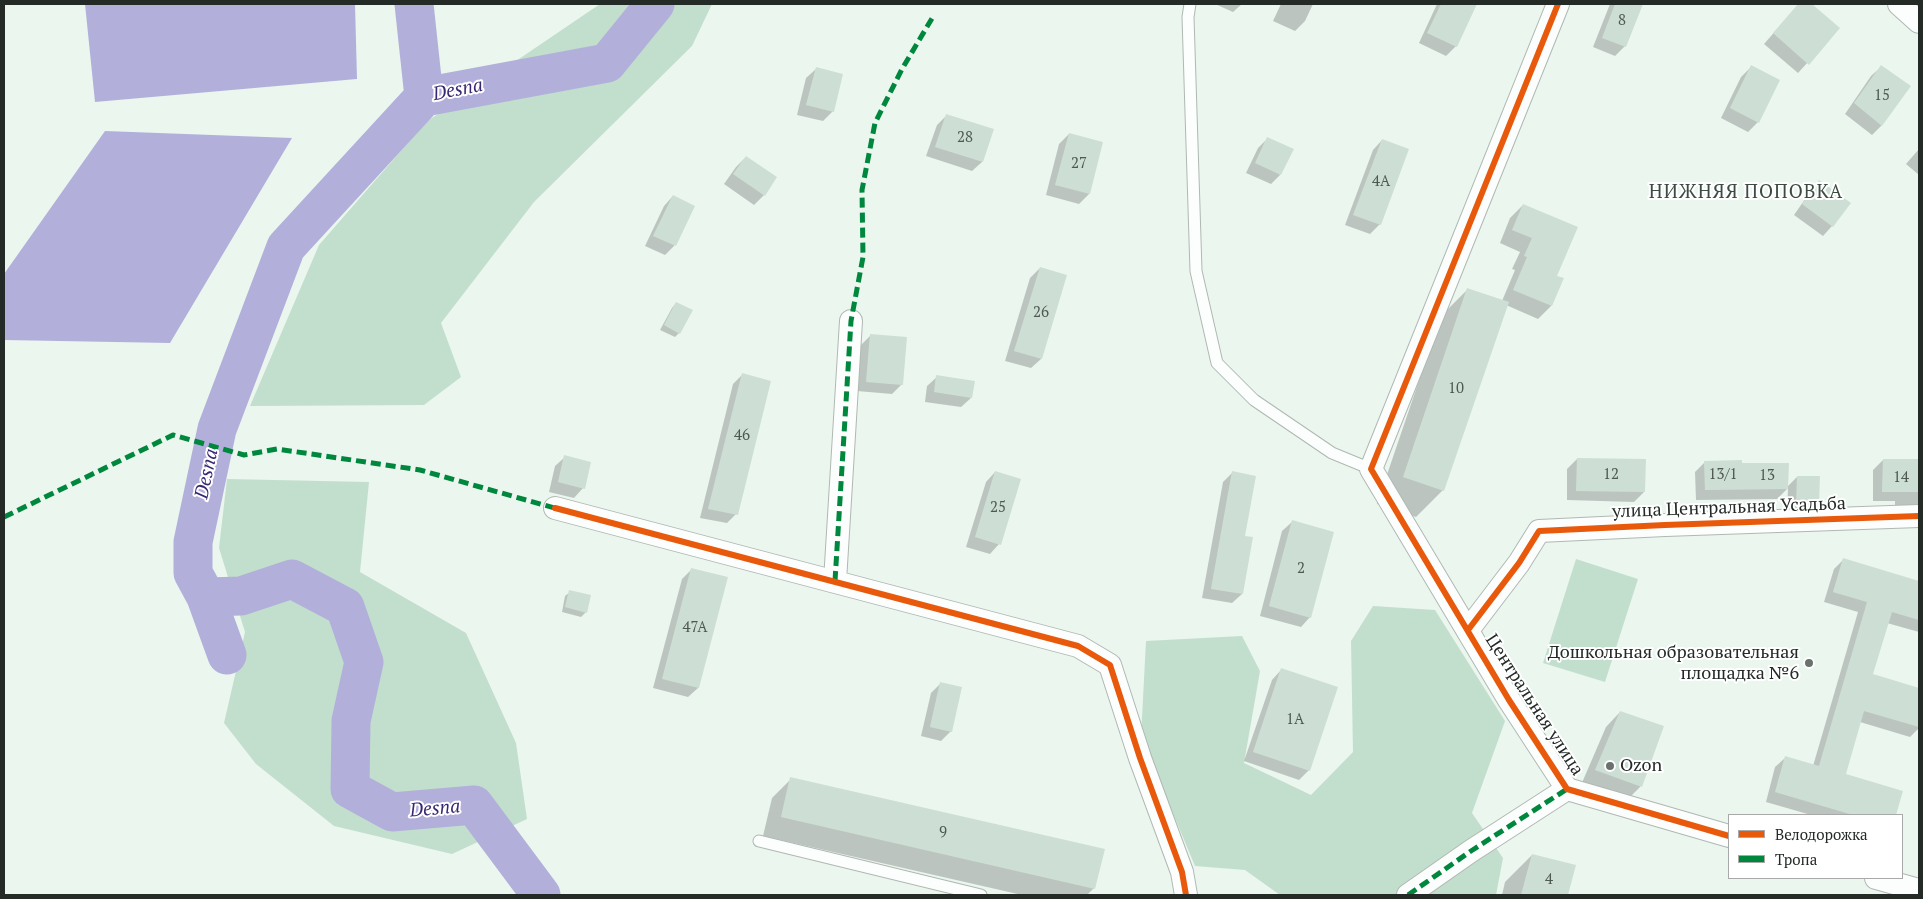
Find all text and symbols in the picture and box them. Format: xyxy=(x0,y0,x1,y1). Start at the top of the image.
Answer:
house number: 8 xyxy=(1618,12,1626,30)
water label: Desna xyxy=(431,74,485,106)
house number: 15 xyxy=(1874,87,1890,105)
house number: 28 xyxy=(957,129,973,147)
house number: 27 xyxy=(1071,155,1087,173)
house number: 4А xyxy=(1372,173,1390,191)
district label: НИЖНЯЯ ПОПОВКА xyxy=(1647,182,1845,204)
house number: 26 xyxy=(1033,304,1049,322)
house number: 10 xyxy=(1448,380,1464,398)
house number: 46 xyxy=(734,427,750,445)
water label: Desna xyxy=(191,447,223,501)
house number: 12 xyxy=(1603,466,1619,484)
house number: 13/1 xyxy=(1708,466,1738,484)
house number: 13 xyxy=(1759,467,1775,485)
house number: 14 xyxy=(1893,469,1909,487)
street label: улица Центральная Усадьба xyxy=(1612,493,1846,523)
house number: 25 xyxy=(990,499,1006,517)
house number: 2 xyxy=(1297,560,1305,578)
house number: 47А xyxy=(682,619,708,637)
street label: Центральная улица xyxy=(1480,630,1588,780)
place label: Дошкольная образовательная площадка №6 xyxy=(1548,642,1799,684)
marker: Дошкольная образовательная площадка №6 xyxy=(1803,657,1815,669)
house number: 1А xyxy=(1286,711,1304,729)
place label: Ozon xyxy=(1620,755,1662,777)
marker: Ozon xyxy=(1604,760,1616,772)
water label: Desna xyxy=(409,795,461,823)
legend xyxy=(1728,814,1903,879)
house number: 9 xyxy=(939,824,947,842)
text: Велодорожка xyxy=(1775,824,1868,844)
text: Тропа xyxy=(1775,849,1817,869)
house number: 4 xyxy=(1545,871,1553,889)

